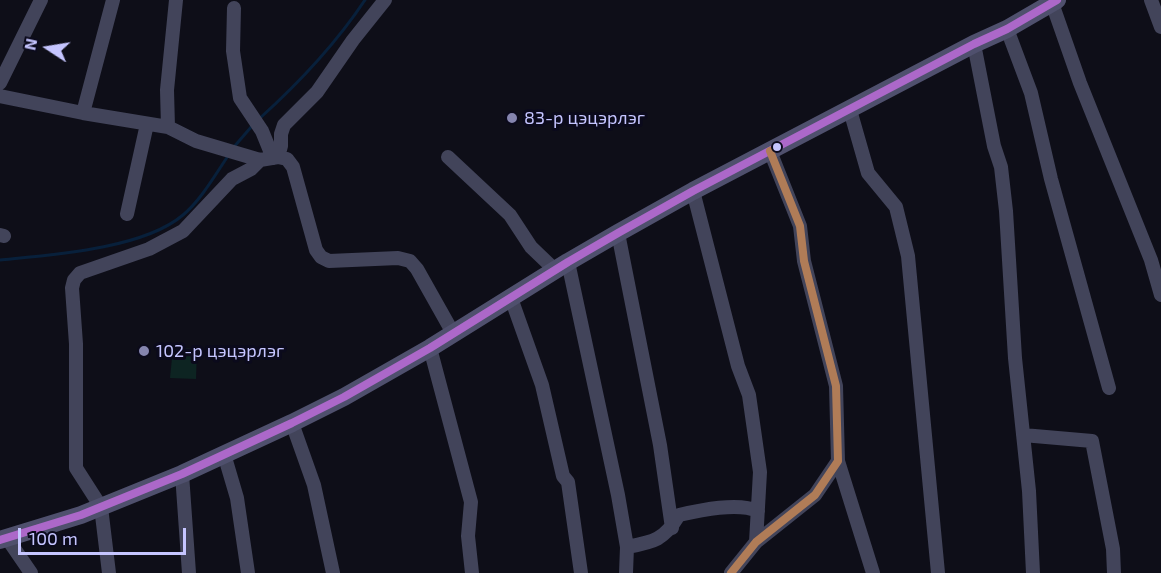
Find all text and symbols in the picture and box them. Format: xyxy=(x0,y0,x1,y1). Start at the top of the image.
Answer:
north arrow xyxy=(18,18,78,78)
text: N xyxy=(19,37,40,52)
place label: 83-р цэцэрлэг xyxy=(524,107,645,129)
marker: 83-р цэцэрлэг xyxy=(505,111,519,125)
unlabelled marker xyxy=(771,141,783,153)
place label: 102-р цэцэрлэг xyxy=(156,340,284,362)
marker: 102-р цэцэрлэг xyxy=(137,344,151,358)
scale bar xyxy=(21,516,189,554)
text: 100 m xyxy=(29,527,78,549)

